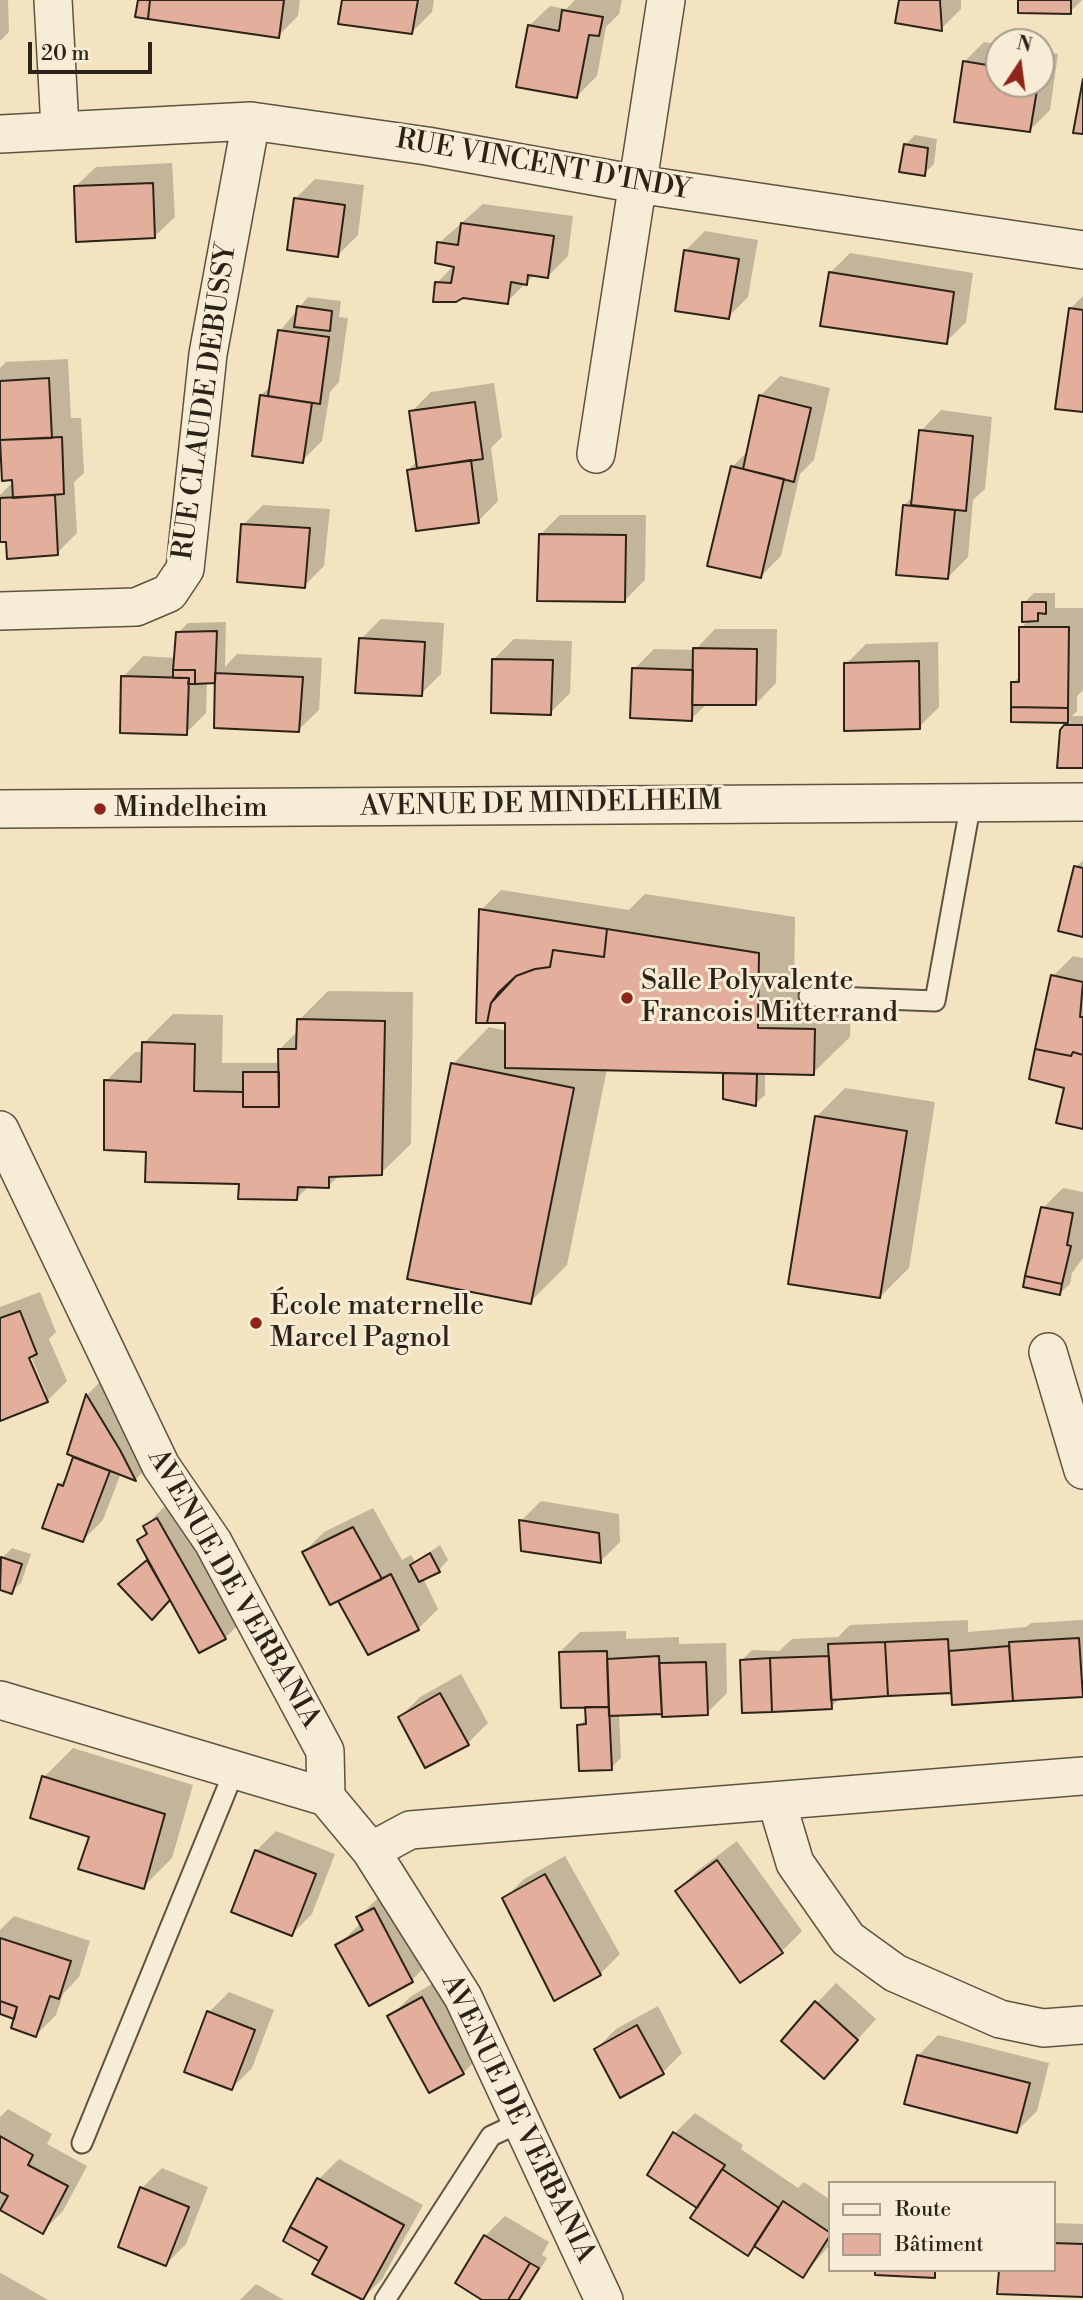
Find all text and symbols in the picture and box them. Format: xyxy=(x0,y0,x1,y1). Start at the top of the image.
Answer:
scale bar xyxy=(32,28,156,72)
north arrow xyxy=(985,28,1055,98)
text: N xyxy=(1014,31,1034,58)
text: 20 m xyxy=(41,41,90,67)
street label: RUE VINCENT D'INDY xyxy=(393,124,693,208)
street label: RUE CLAUDE DEBUSSY xyxy=(167,242,245,562)
street label: AVENUE DE MINDELHEIM xyxy=(360,785,722,825)
place label: Mindelheim xyxy=(114,792,268,826)
marker: Mindelheim xyxy=(92,801,108,817)
place label: Salle Polyvalente Francois Mitterrand xyxy=(641,965,898,1031)
marker: Salle Polyvalente Francois Mitterrand xyxy=(619,990,635,1006)
place label: École maternelle Marcel Pagnol xyxy=(270,1290,484,1356)
marker: École maternelle Marcel Pagnol xyxy=(248,1315,264,1331)
street label: AVENUE DE VERBANIA xyxy=(139,1444,327,1734)
street label: AVENUE DE VERBANIA xyxy=(433,1969,601,2269)
legend xyxy=(828,2181,1055,2272)
text: Route xyxy=(895,2197,951,2223)
text: Bâtiment xyxy=(895,2232,984,2258)

